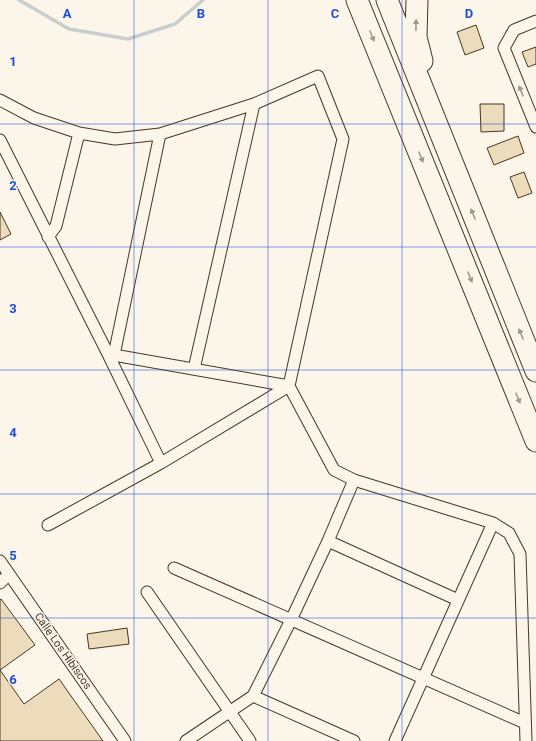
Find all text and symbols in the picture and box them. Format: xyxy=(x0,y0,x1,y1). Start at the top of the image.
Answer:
text: A xyxy=(63,6,72,21)
text: B xyxy=(197,6,205,21)
text: C xyxy=(331,6,340,21)
text: D xyxy=(465,6,473,21)
one-way arrow xyxy=(413,18,419,31)
one-way arrow xyxy=(369,31,375,42)
text: 1 xyxy=(9,54,17,69)
one-way arrow xyxy=(518,84,524,96)
one-way arrow xyxy=(418,151,424,163)
text: 2 xyxy=(9,178,17,193)
one-way arrow xyxy=(469,207,475,219)
one-way arrow xyxy=(467,272,473,284)
text: 3 xyxy=(9,301,17,316)
one-way arrow xyxy=(518,328,524,340)
one-way arrow xyxy=(516,392,522,404)
text: 4 xyxy=(9,425,17,440)
text: 5 xyxy=(9,548,17,563)
street label: Calle Los Hibiscos xyxy=(32,610,94,692)
text: 6 xyxy=(9,672,17,687)

